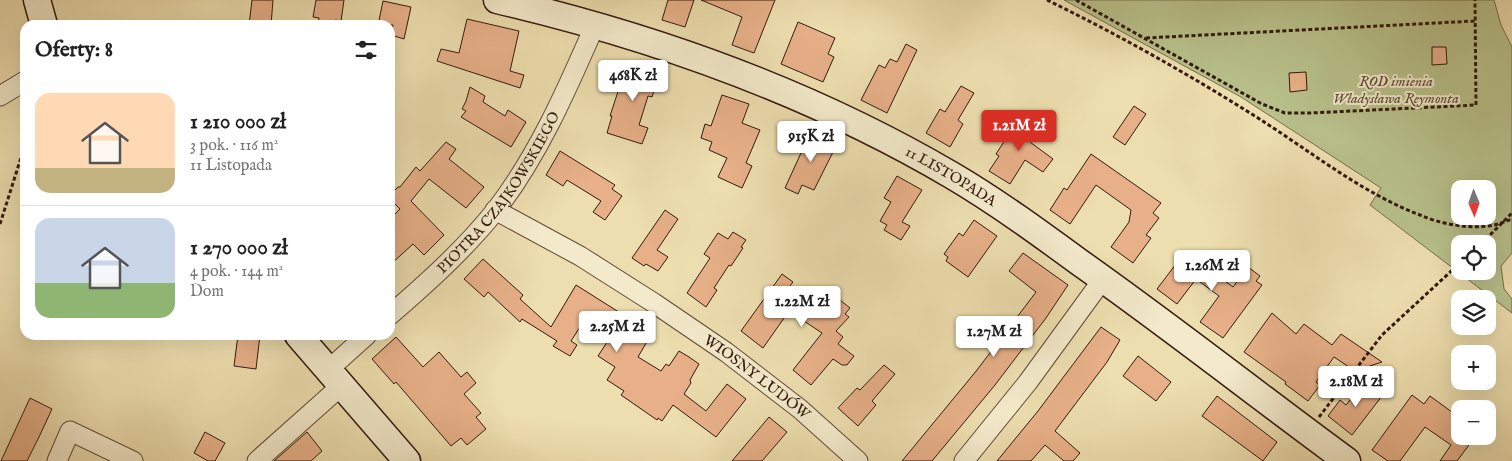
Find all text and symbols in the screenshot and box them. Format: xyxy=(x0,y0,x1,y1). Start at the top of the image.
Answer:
icon: filters xyxy=(352,36,380,64)
text: Oferty: 8 xyxy=(35,37,113,64)
pin: 468K zł xyxy=(587,59,679,102)
text: 468K zł xyxy=(609,66,657,86)
park label: ROD imienia Władysława Reymonta xyxy=(1333,72,1459,108)
street label: PIOTRA CZAJKOWSKIEGO xyxy=(433,108,564,278)
text: 1 210 000 zł xyxy=(190,109,286,136)
pin: 1.21M zł xyxy=(967,110,1071,152)
icon: home xyxy=(75,113,135,173)
text: 1.21M zł xyxy=(992,116,1046,136)
pin: 915K zł xyxy=(765,120,857,163)
text: 915K zł xyxy=(788,127,834,147)
text: 3 pok. · 116 m² xyxy=(190,136,278,156)
street label: 11 LISTOPADA xyxy=(902,142,1001,211)
text: 11 Listopada xyxy=(190,156,272,176)
north arrow xyxy=(1451,180,1496,225)
map controls xyxy=(1451,180,1496,445)
text: 1 270 000 zł xyxy=(190,235,288,262)
button: locate xyxy=(1451,235,1496,280)
icon: home xyxy=(75,238,135,298)
pin: 1.26M zł xyxy=(1160,250,1264,292)
text: 1.26M zł xyxy=(1185,256,1239,276)
text: 4 pok. · 144 m² xyxy=(190,262,283,282)
text: Dom xyxy=(190,282,224,302)
pin: 1.22M zł xyxy=(750,286,854,328)
button: layers xyxy=(1451,290,1496,335)
text: 1.22M zł xyxy=(775,292,829,312)
pin: 2.25M zł xyxy=(565,310,669,353)
pin: 1.27M zł xyxy=(942,316,1046,358)
text: 2.25M zł xyxy=(590,317,644,337)
text: 1.27M zł xyxy=(967,322,1021,342)
street label: WIOSNY LUDÓW xyxy=(700,331,814,424)
button: + xyxy=(1451,345,1496,390)
pin: 2.18M zł xyxy=(1304,366,1408,408)
text: 2.18M zł xyxy=(1329,372,1383,392)
button: − xyxy=(1451,400,1496,445)

